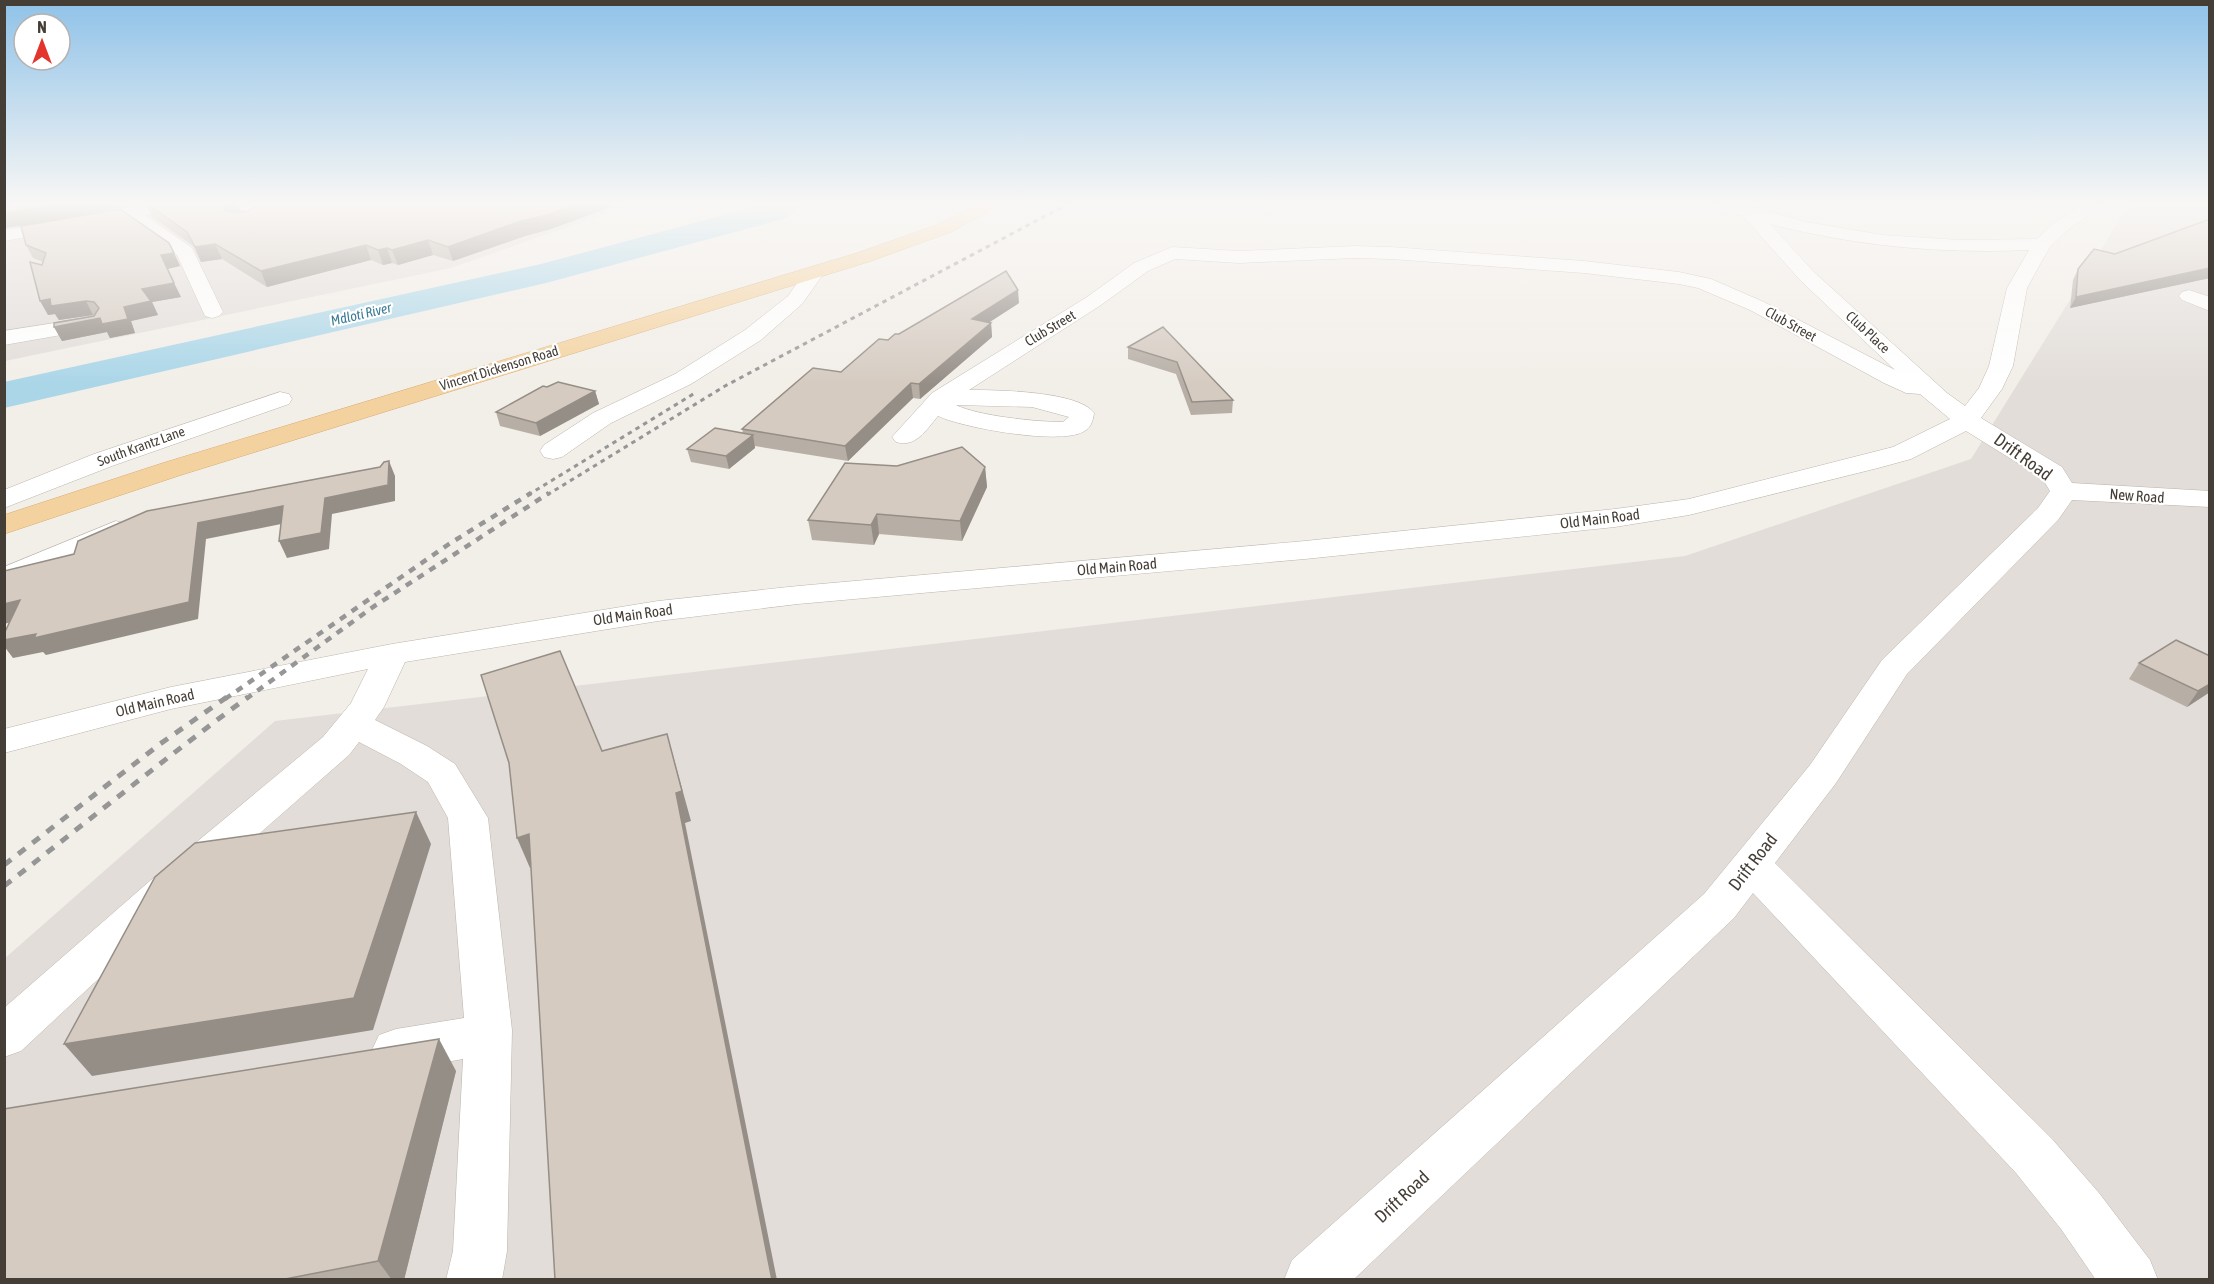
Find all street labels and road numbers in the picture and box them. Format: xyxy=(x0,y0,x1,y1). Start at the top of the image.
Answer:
street label: Club Street xyxy=(1763,303,1819,345)
street label: Club Street xyxy=(1022,307,1078,349)
street label: Club Place xyxy=(1843,308,1893,356)
street label: Vincent Dickenson Road xyxy=(438,342,560,394)
street label: South Krantz Lane xyxy=(95,423,187,469)
street label: Drift Road xyxy=(1990,429,2056,485)
street label: New Road xyxy=(2109,485,2165,506)
street label: Old Main Road xyxy=(1559,505,1641,532)
street label: Old Main Road xyxy=(1076,555,1158,578)
street label: Old Main Road xyxy=(592,601,674,629)
street label: Old Main Road xyxy=(114,685,196,720)
street label: Drift Road xyxy=(1724,829,1781,894)
street label: Drift Road xyxy=(1370,1166,1433,1227)

